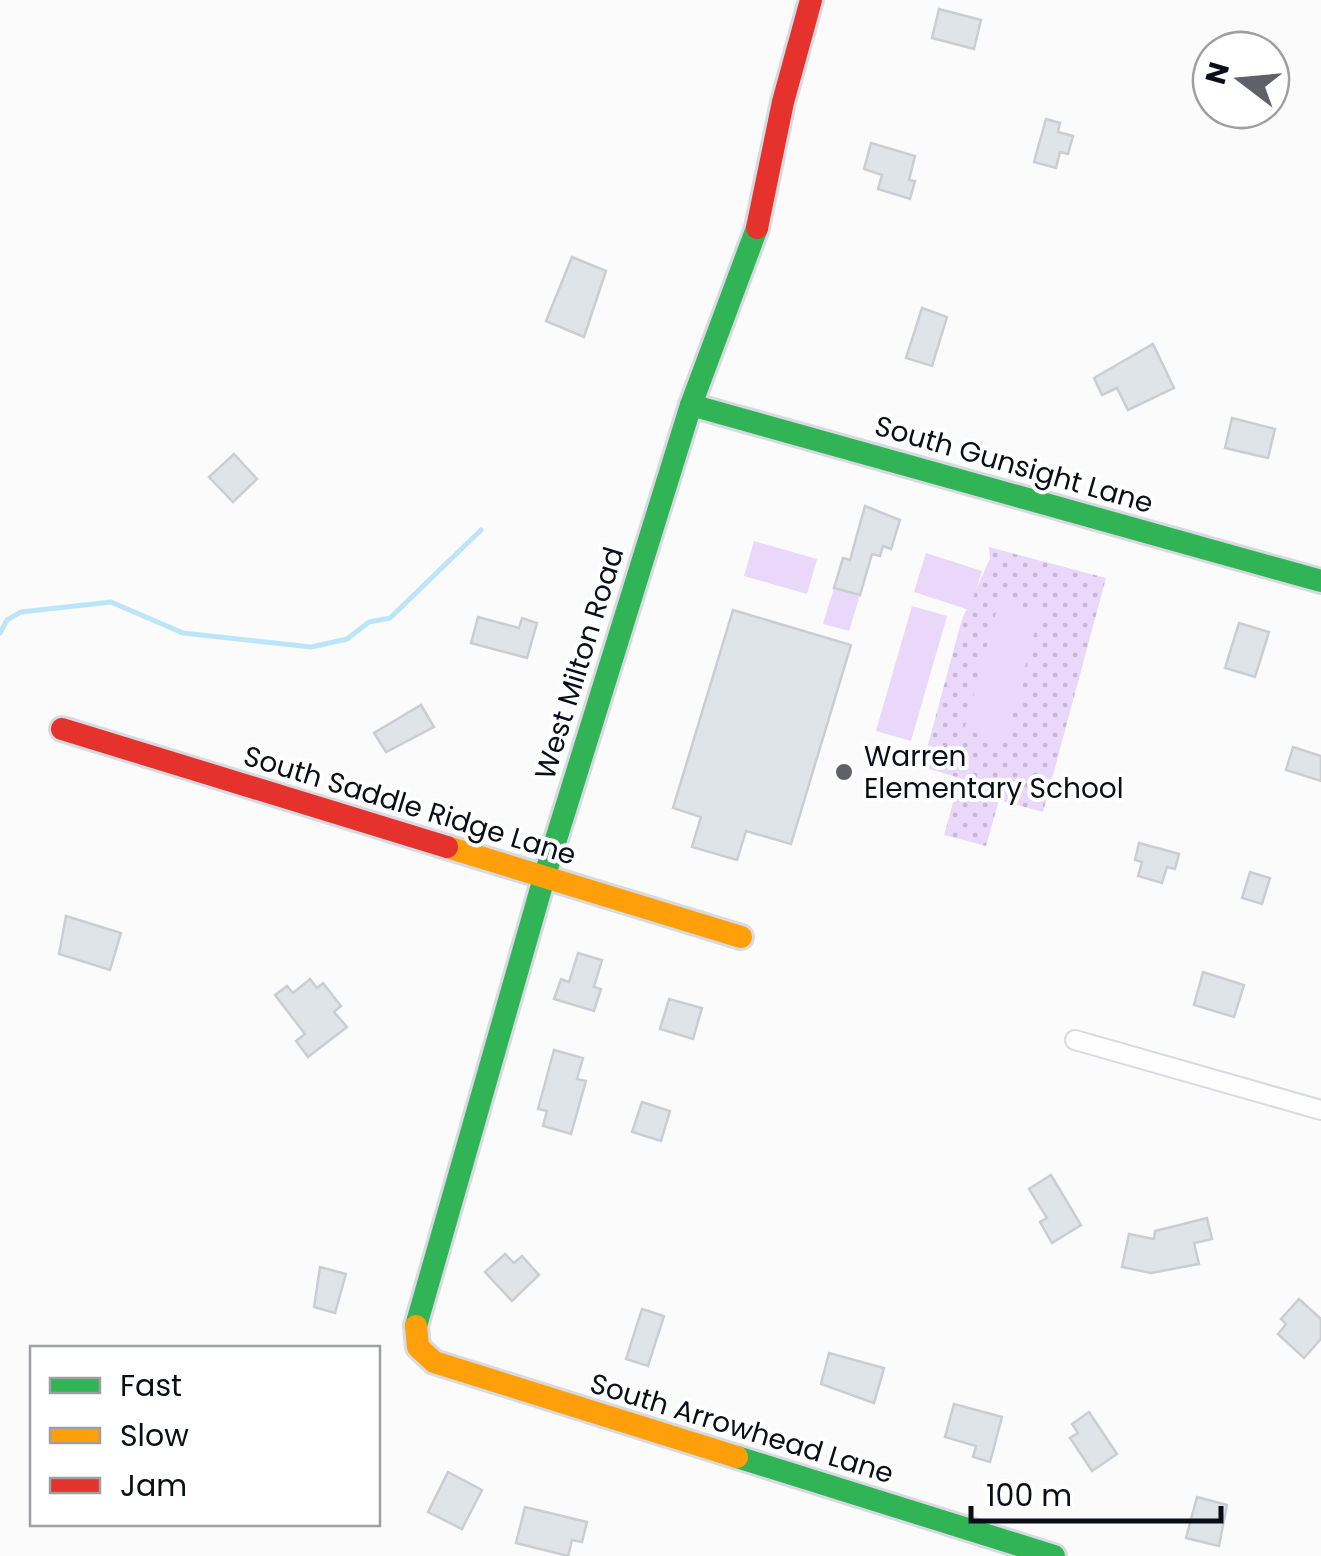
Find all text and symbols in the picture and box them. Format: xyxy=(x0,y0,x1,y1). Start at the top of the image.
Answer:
north arrow xyxy=(1191,30,1291,130)
text: N xyxy=(1196,58,1239,89)
street label: South Gunsight Lane xyxy=(870,406,1158,523)
street label: West Milton Road xyxy=(526,542,633,784)
street label: South Saddle Ridge Lane xyxy=(239,736,581,875)
place label: Warren Elementary School xyxy=(864,737,1124,808)
marker: Warren Elementary School xyxy=(833,761,855,783)
legend xyxy=(30,1346,380,1526)
text: Fast xyxy=(120,1364,182,1407)
street label: South Arrowhead Lane xyxy=(585,1364,898,1493)
text: Slow xyxy=(120,1414,189,1457)
scale bar xyxy=(971,1461,1221,1523)
text: Jam xyxy=(120,1464,187,1507)
text: 100 m xyxy=(986,1474,1072,1517)

